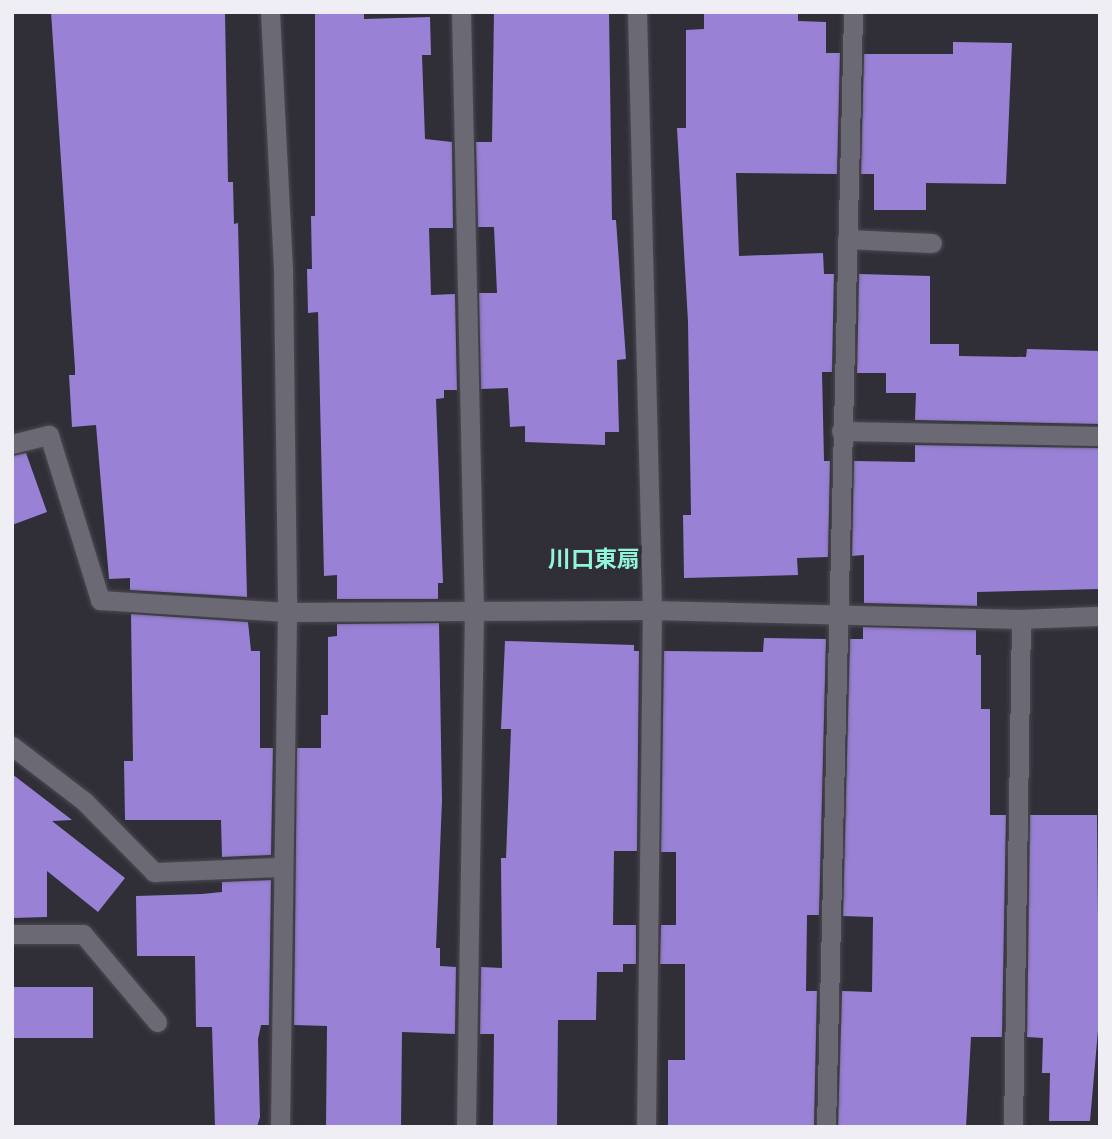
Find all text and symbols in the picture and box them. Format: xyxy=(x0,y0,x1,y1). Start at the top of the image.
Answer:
district label: 川口東扇 xyxy=(548,546,640,574)

